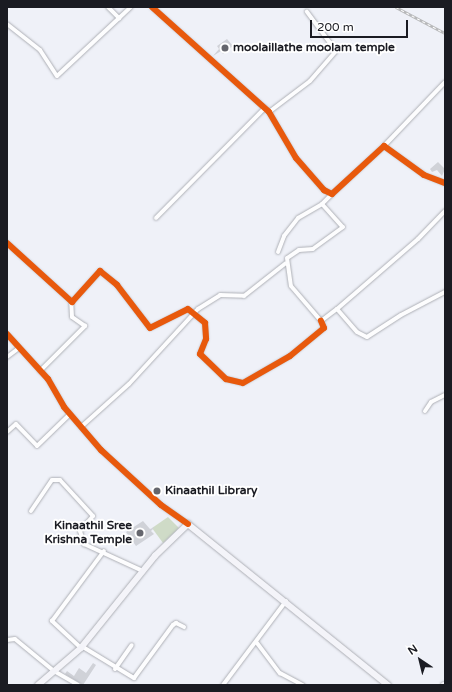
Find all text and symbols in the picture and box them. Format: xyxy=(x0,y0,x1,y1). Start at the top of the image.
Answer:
scale bar xyxy=(312,12,410,38)
text: 200 m xyxy=(317,20,354,34)
place label: moolaillathe moolam temple xyxy=(233,41,395,55)
marker: moolaillathe moolam temple xyxy=(220,43,230,53)
place label: Kinaathil Library xyxy=(165,484,258,498)
marker: Kinaathil Library xyxy=(152,486,162,496)
place label: Kinaathil Sree Krishna Temple xyxy=(44,519,132,547)
marker: Kinaathil Sree Krishna Temple xyxy=(135,528,145,538)
north arrow xyxy=(400,640,440,680)
text: N xyxy=(405,642,420,658)

